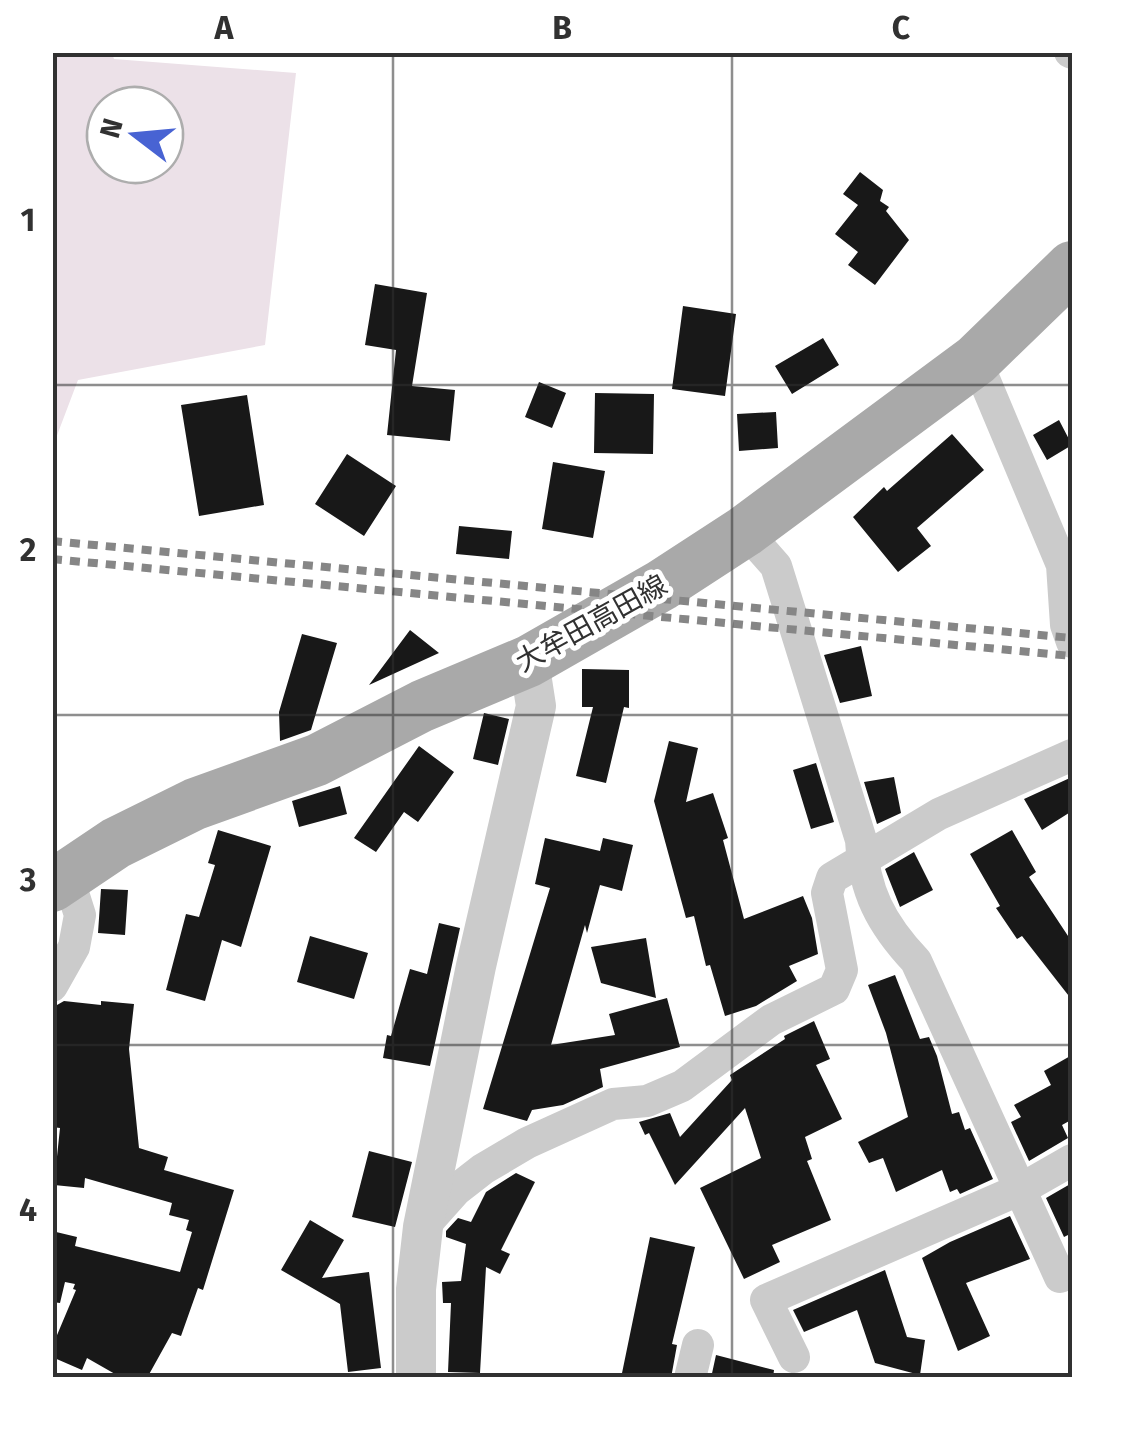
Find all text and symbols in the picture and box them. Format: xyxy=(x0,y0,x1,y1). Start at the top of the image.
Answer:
text: A xyxy=(214,9,235,47)
text: B xyxy=(552,9,572,47)
text: C xyxy=(892,9,911,47)
north arrow xyxy=(85,85,185,185)
text: N xyxy=(93,115,130,142)
text: 1 xyxy=(21,201,35,239)
text: 2 xyxy=(20,531,36,569)
street label: 大牟田高田線 xyxy=(510,568,673,679)
text: 3 xyxy=(19,861,36,899)
text: 4 xyxy=(19,1191,37,1229)

